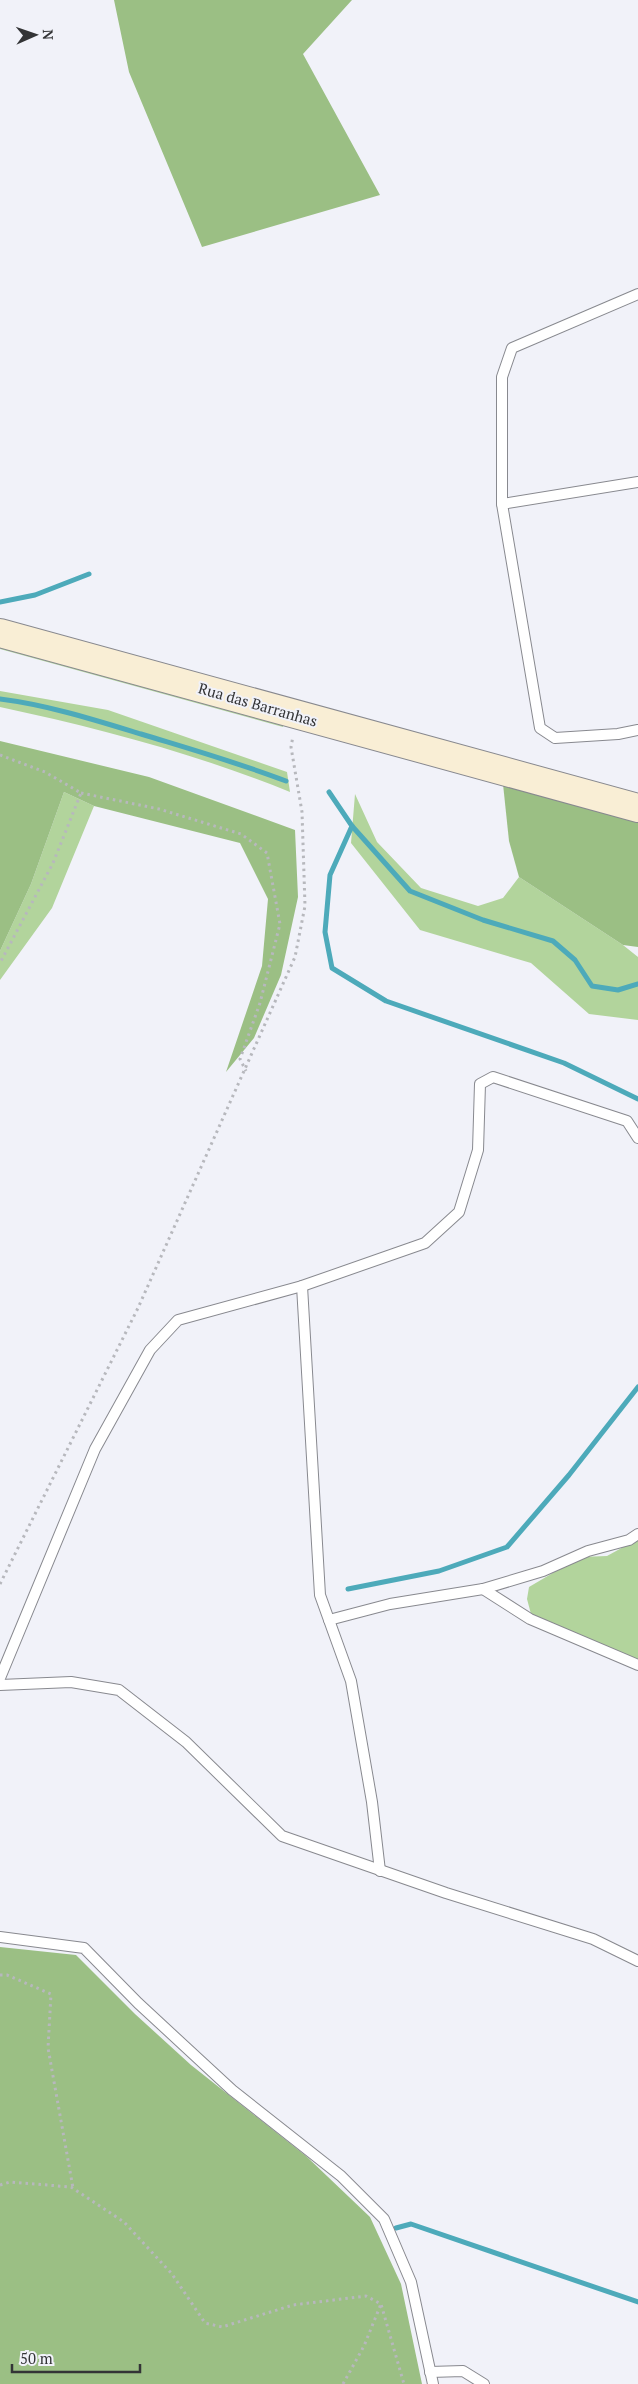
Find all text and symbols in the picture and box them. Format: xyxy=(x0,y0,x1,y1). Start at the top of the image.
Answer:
north arrow xyxy=(10,10,60,60)
text: N xyxy=(39,29,58,41)
street label: Rua das Barranhas xyxy=(196,677,320,731)
scale bar xyxy=(12,2342,140,2374)
text: 50 m xyxy=(20,2348,53,2368)

